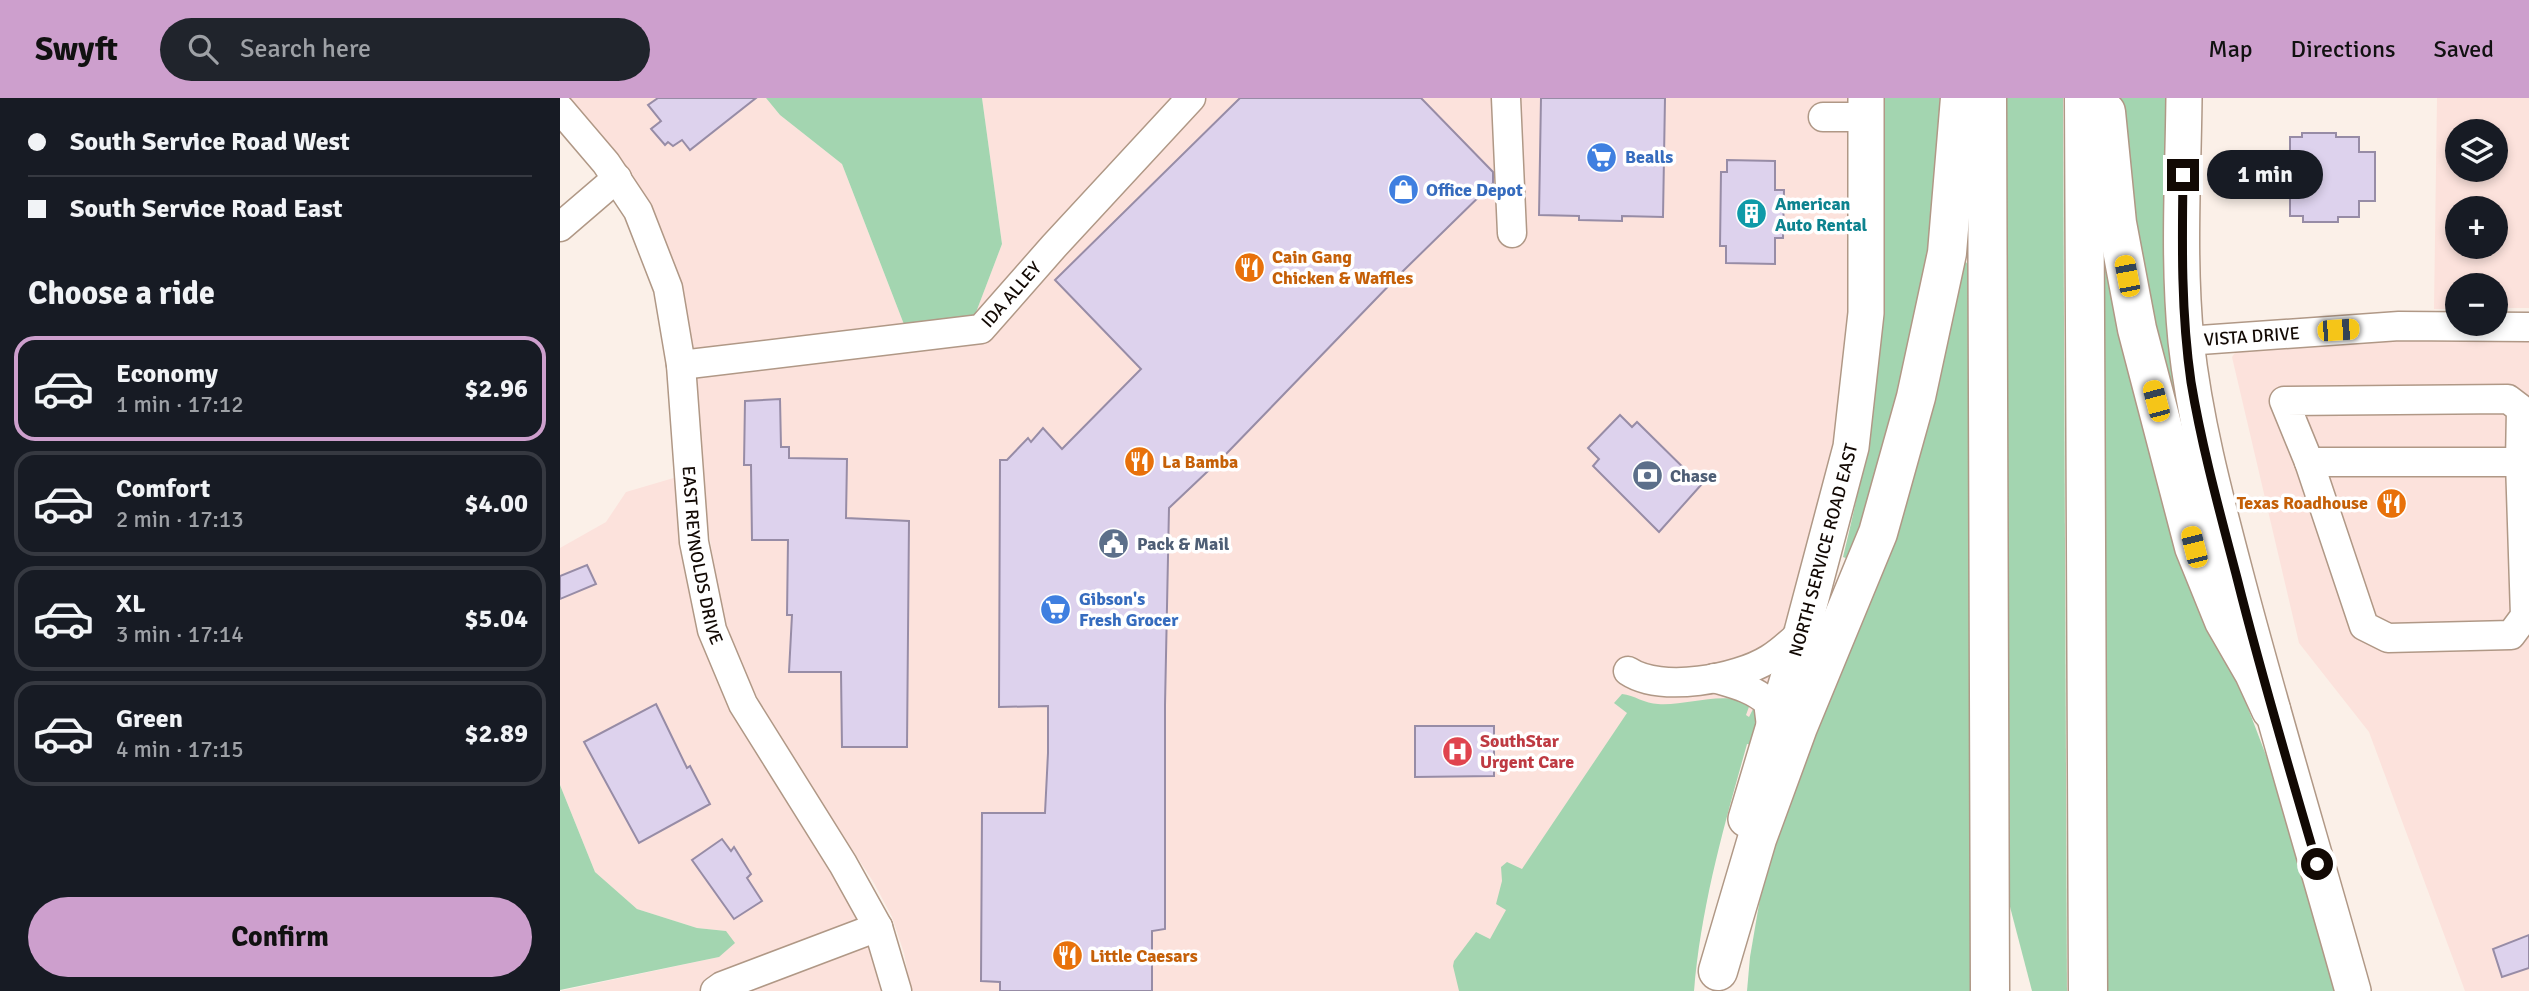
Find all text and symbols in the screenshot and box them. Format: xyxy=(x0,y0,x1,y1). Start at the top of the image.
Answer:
search box xyxy=(160,18,650,81)
text: Swyft xyxy=(35,29,118,70)
icon: search xyxy=(184,30,222,68)
text: Search here xyxy=(240,33,371,65)
text: Map xyxy=(2208,34,2253,64)
text: Directions xyxy=(2291,34,2396,64)
text: Saved xyxy=(2434,34,2494,64)
map controls xyxy=(2445,119,2508,336)
button: layers xyxy=(2445,119,2508,182)
text: South Service Road West xyxy=(70,126,350,158)
supermarket icon: Bealls xyxy=(1585,140,1619,174)
place label: Bealls xyxy=(1625,146,1673,168)
callout: 1 min xyxy=(2208,150,2323,200)
route end xyxy=(2167,159,2199,191)
text: 1 min xyxy=(2237,160,2293,189)
shop icon: Office Depot xyxy=(1386,173,1420,207)
place label: Office Depot xyxy=(1426,179,1523,201)
text: South Service Road East xyxy=(70,193,342,225)
place label: American Auto Rental xyxy=(1775,193,1868,236)
button: + xyxy=(2445,196,2508,259)
building icon: American Auto Rental xyxy=(1735,197,1769,231)
place label: Cain Gang Chicken & Waffles xyxy=(1272,246,1413,289)
restaurant icon: Cain Gang Chicken & Waffles xyxy=(1232,250,1266,284)
car xyxy=(2113,253,2142,299)
street label: IDA ALLEY xyxy=(976,257,1046,332)
button: − xyxy=(2445,273,2508,336)
text: Choose a ride xyxy=(28,274,215,313)
car xyxy=(2317,318,2360,342)
street label: VISTA DRIVE xyxy=(2203,322,2301,351)
icon: car xyxy=(32,357,95,420)
text: Economy xyxy=(116,358,218,390)
text: $2.96 xyxy=(464,373,528,405)
car xyxy=(2141,378,2172,424)
text: 1 min · 17:12 xyxy=(116,390,244,419)
street label: NORTH SERVICE ROAD EAST xyxy=(1784,441,1862,659)
restaurant icon: La Bamba xyxy=(1122,445,1156,479)
place label: La Bamba xyxy=(1162,451,1238,473)
bank icon: Chase xyxy=(1630,459,1664,493)
street label: EAST REYNOLDS DRIVE xyxy=(677,465,728,648)
place label: Chase xyxy=(1670,465,1717,487)
icon: car xyxy=(32,472,95,535)
text: Comfort xyxy=(116,473,210,505)
restaurant icon: Texas Roadhouse xyxy=(2374,486,2408,520)
text: $4.00 xyxy=(464,488,528,520)
place label: Texas Roadhouse xyxy=(2237,492,2368,514)
text: 2 min · 17:13 xyxy=(116,505,244,534)
car xyxy=(2179,524,2210,570)
public building icon: Pack & Mail xyxy=(1097,527,1131,561)
place label: Pack & Mail xyxy=(1137,533,1230,555)
icon: car xyxy=(32,587,95,650)
text: XL xyxy=(116,588,146,620)
place label: Gibson's Fresh Grocer xyxy=(1079,588,1179,631)
supermarket icon: Gibson's Fresh Grocer xyxy=(1039,592,1073,626)
text: $5.04 xyxy=(464,603,528,635)
text: 3 min · 17:14 xyxy=(116,620,244,649)
icon: car xyxy=(32,702,95,765)
text: Green xyxy=(116,703,183,735)
text: $2.89 xyxy=(464,718,528,750)
place label: SouthStar Urgent Care xyxy=(1480,730,1574,773)
hospital icon: SouthStar Urgent Care xyxy=(1440,734,1474,768)
text: 4 min · 17:15 xyxy=(116,735,244,764)
route start xyxy=(2301,848,2333,880)
button: Confirm xyxy=(28,897,532,977)
restaurant icon: Little Caesars xyxy=(1050,939,1084,973)
place label: Little Caesars xyxy=(1090,945,1198,967)

